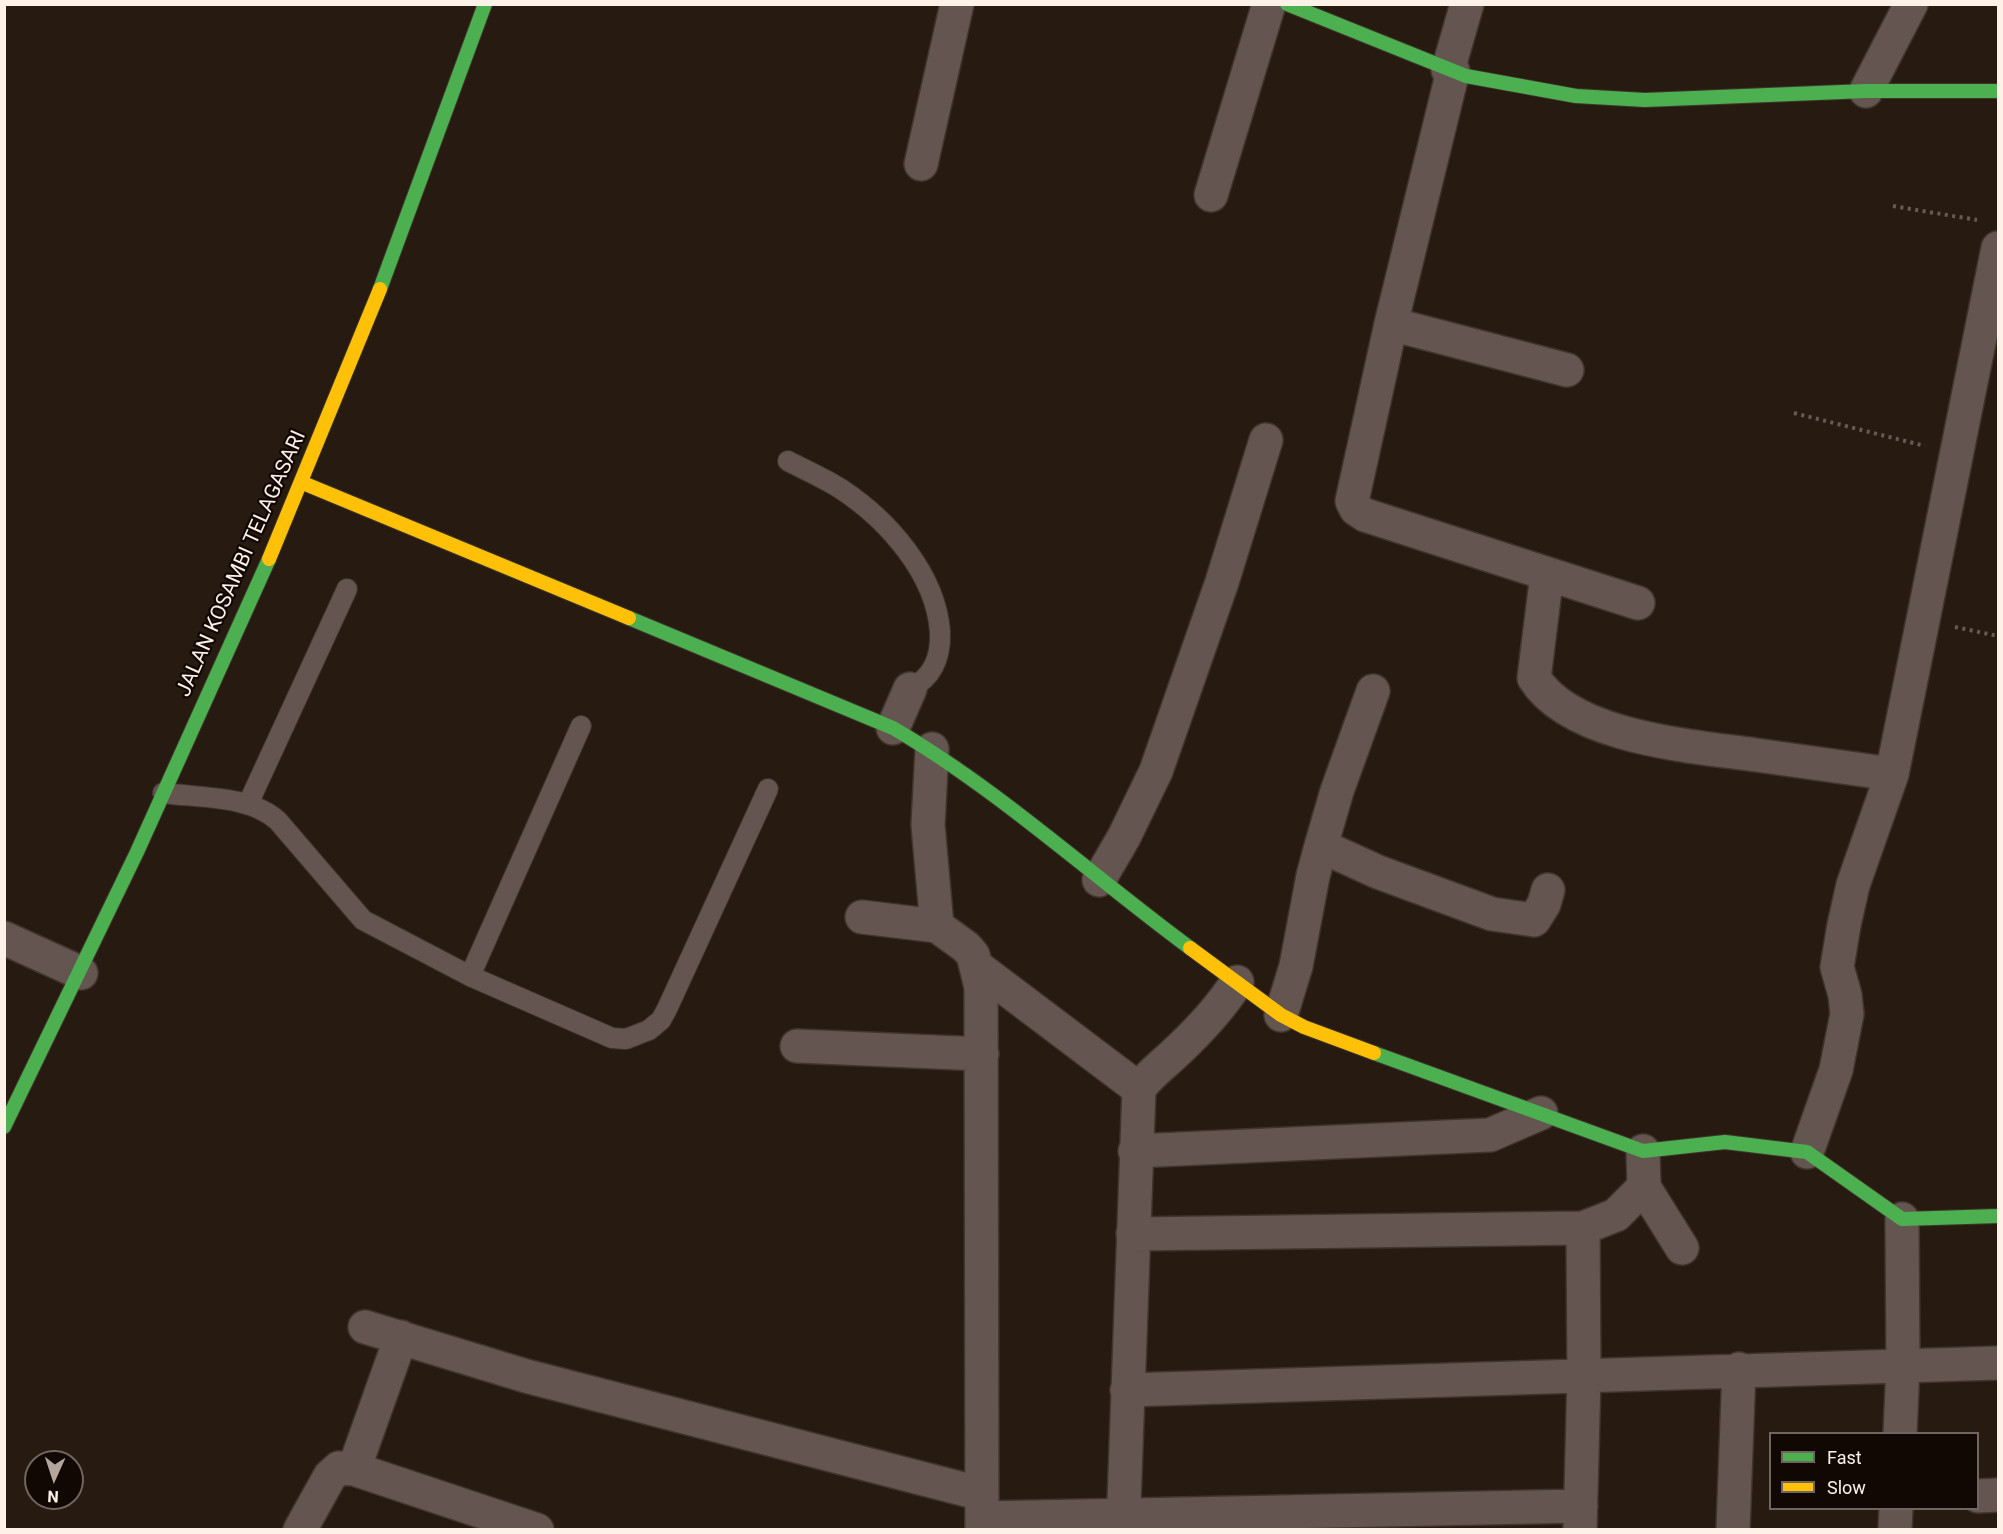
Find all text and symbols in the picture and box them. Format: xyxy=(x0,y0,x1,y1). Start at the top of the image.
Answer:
street label: JALAN KOSAMBI TELAGASARI xyxy=(172,427,312,701)
legend xyxy=(1769,1432,1979,1510)
text: Fast xyxy=(1827,1447,1862,1468)
north arrow xyxy=(24,1450,84,1510)
text: Slow xyxy=(1827,1477,1866,1498)
text: N xyxy=(47,1487,59,1506)

